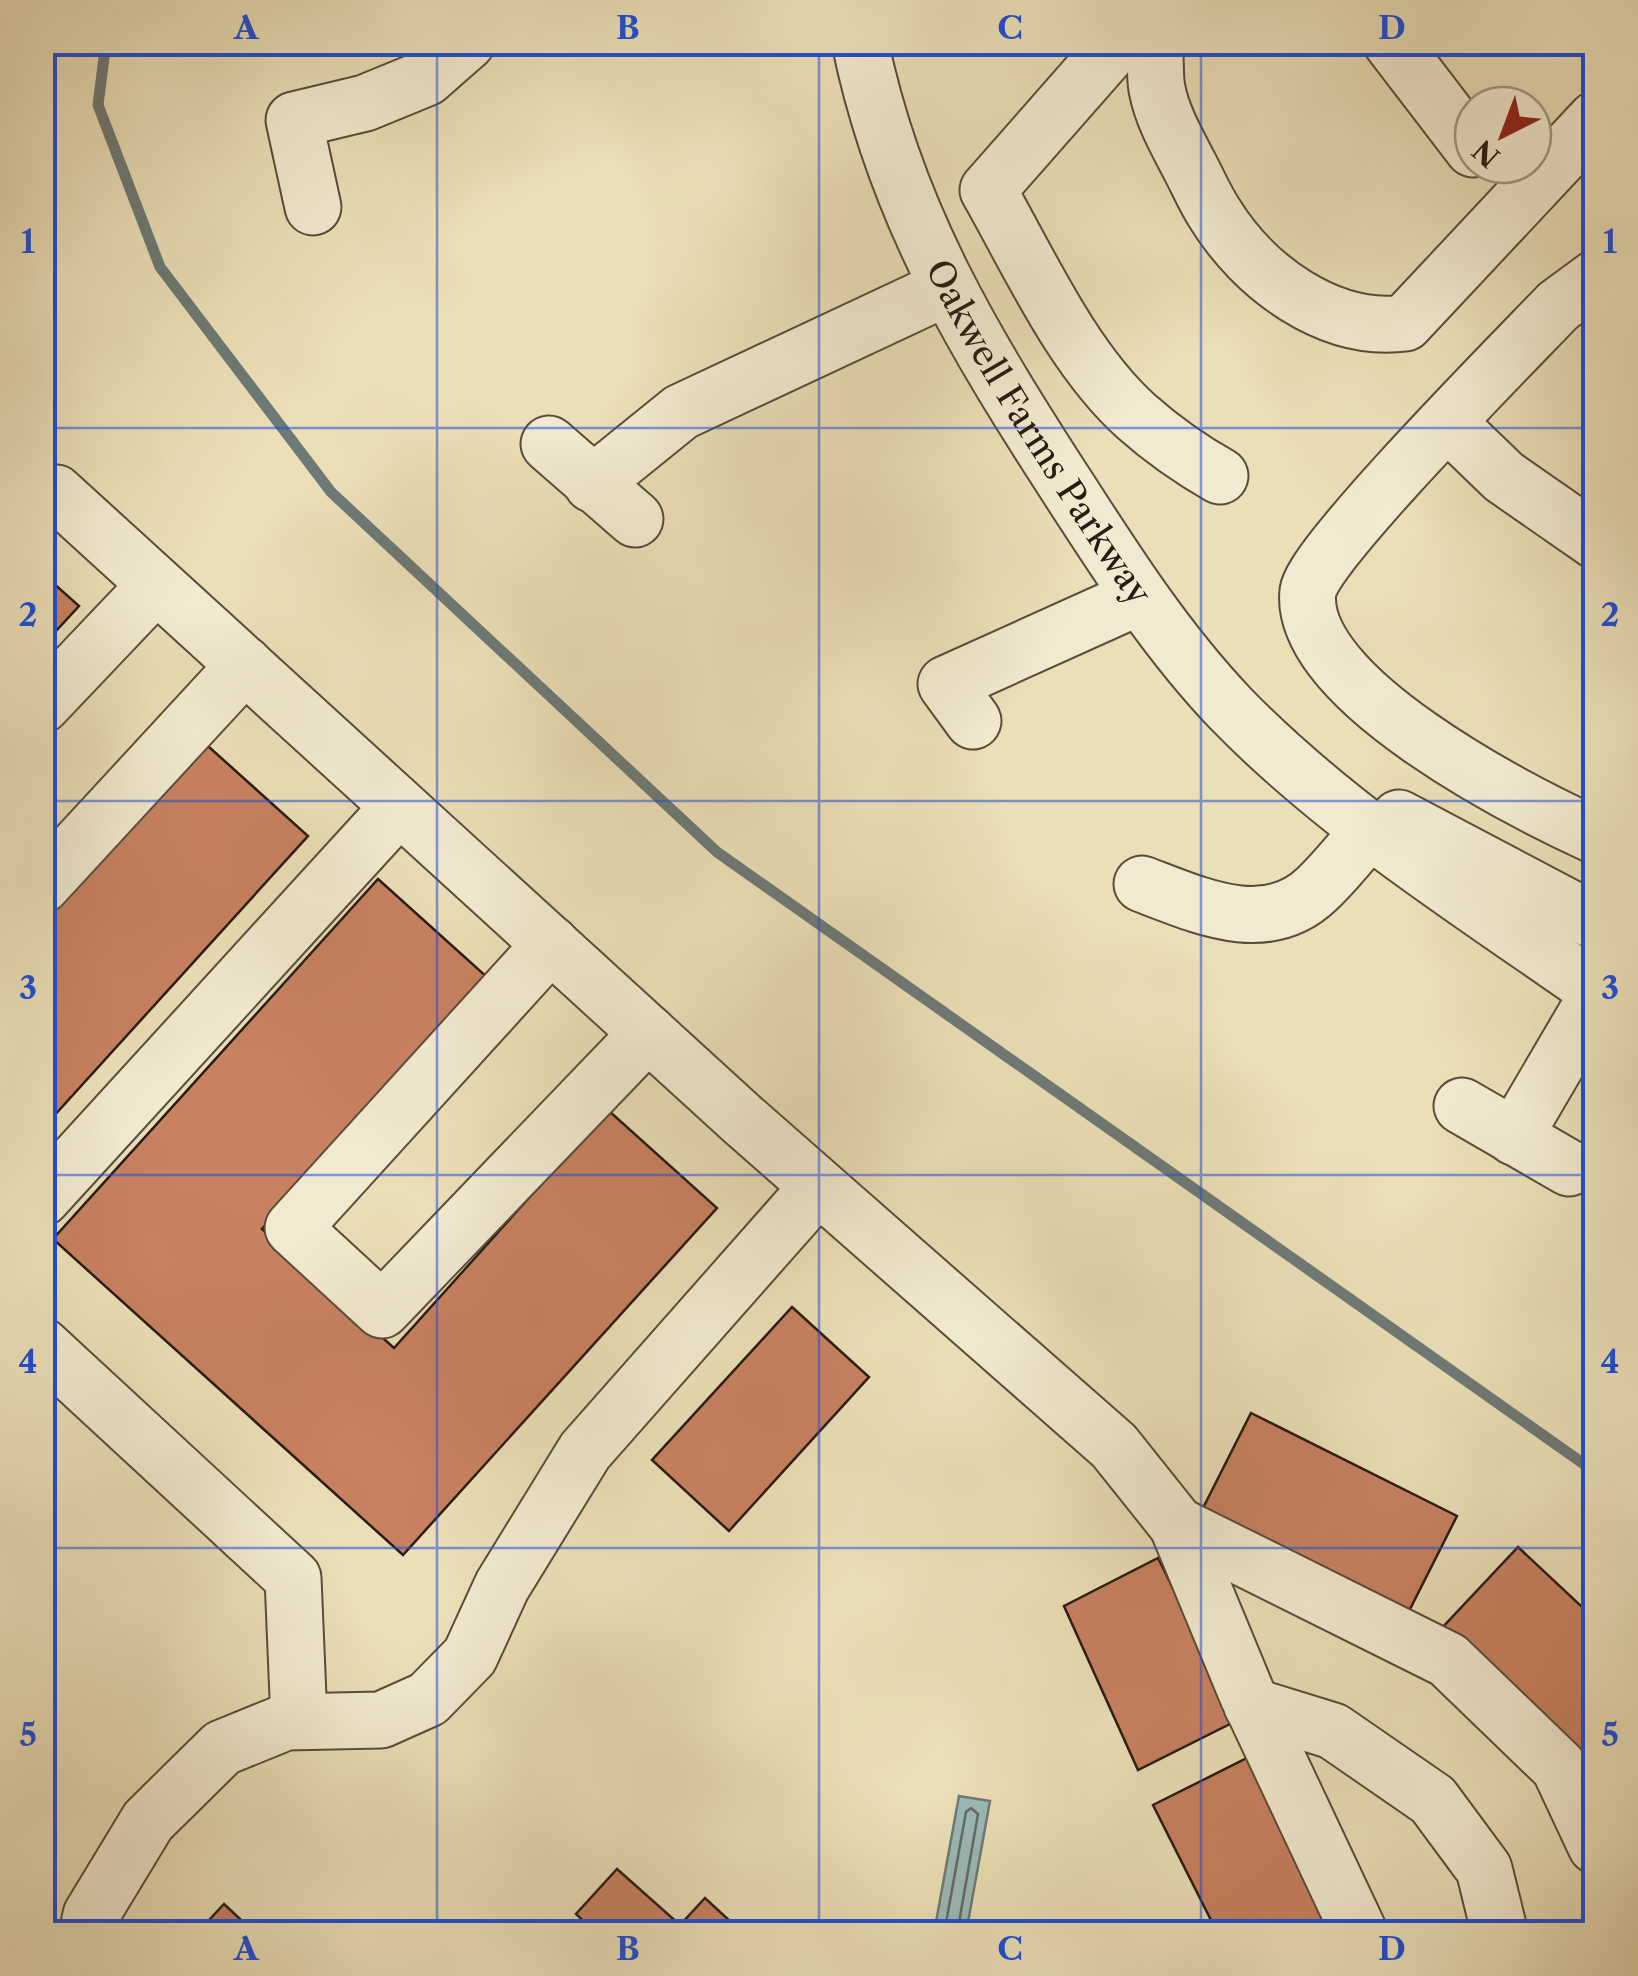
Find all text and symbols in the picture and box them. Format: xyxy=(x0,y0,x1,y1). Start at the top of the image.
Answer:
text: A xyxy=(233,8,260,47)
text: B xyxy=(616,8,640,47)
text: C xyxy=(997,8,1023,47)
text: D xyxy=(1378,8,1406,47)
north arrow xyxy=(1453,85,1553,185)
text: N xyxy=(1466,133,1507,174)
text: 1 xyxy=(21,222,36,261)
text: 1 xyxy=(1603,222,1618,261)
street label: Oakwell Farms Parkway xyxy=(917,252,1161,613)
text: 2 xyxy=(19,595,37,634)
text: 2 xyxy=(1601,595,1619,634)
text: 3 xyxy=(19,968,37,1007)
text: 3 xyxy=(1601,968,1619,1007)
text: 4 xyxy=(19,1342,37,1381)
text: 4 xyxy=(1601,1342,1619,1381)
text: 5 xyxy=(19,1715,37,1754)
text: 5 xyxy=(1601,1715,1619,1754)
text: A xyxy=(233,1929,260,1968)
text: B xyxy=(616,1929,640,1968)
text: C xyxy=(997,1929,1023,1968)
text: D xyxy=(1378,1929,1406,1968)

